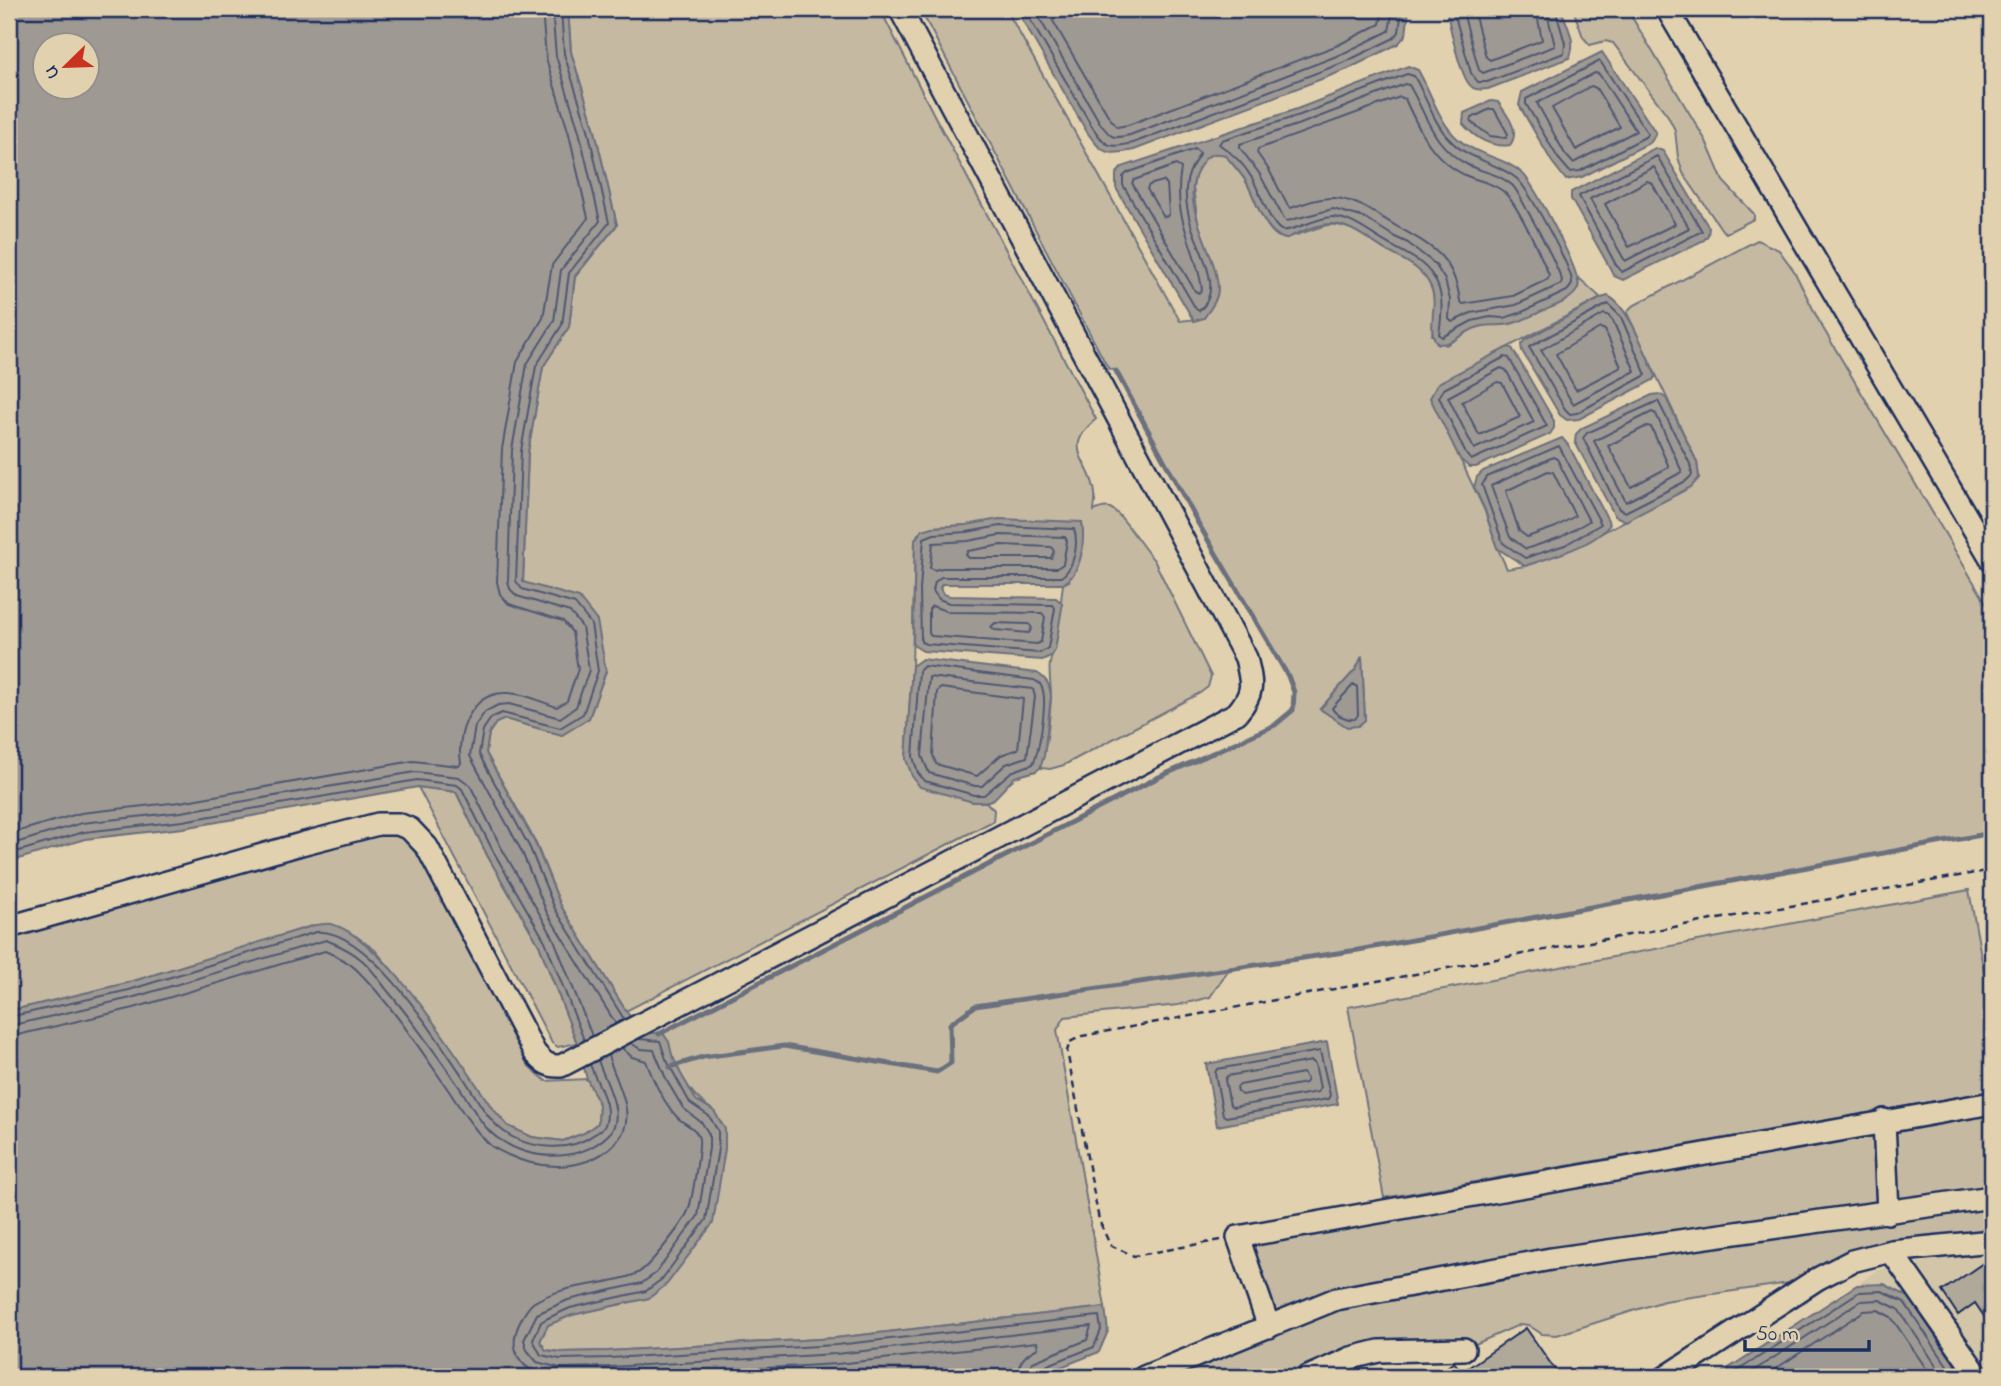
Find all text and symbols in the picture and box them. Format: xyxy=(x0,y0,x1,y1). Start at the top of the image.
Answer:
north arrow xyxy=(32,32,102,102)
text: U xyxy=(38,61,67,82)
scale bar xyxy=(1745,1309,1870,1353)
text: 50 m xyxy=(1756,1320,1799,1350)

